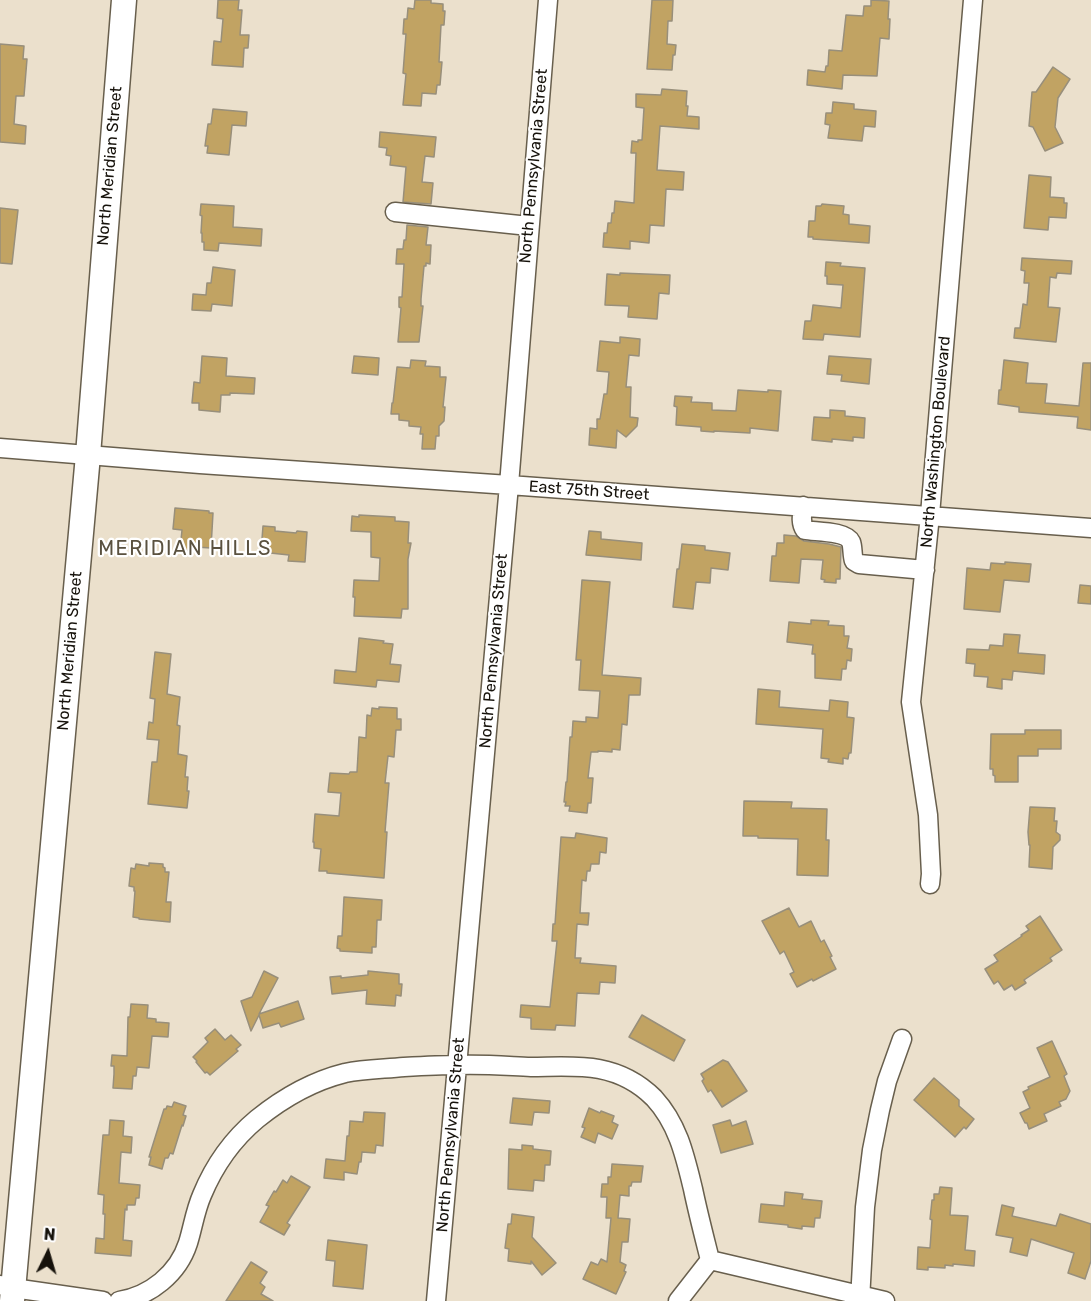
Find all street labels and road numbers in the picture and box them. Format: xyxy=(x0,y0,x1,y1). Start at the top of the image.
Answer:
street label: North Pennsylvania Street xyxy=(516,68,552,264)
street label: North Meridian Street xyxy=(93,85,127,247)
street label: North Washington Boulevard xyxy=(917,335,955,549)
street label: East 75th Street xyxy=(528,477,650,505)
street label: North Pennsylvania Street xyxy=(476,553,512,749)
street label: North Meridian Street xyxy=(53,570,87,732)
street label: North Pennsylvania Street xyxy=(433,1037,469,1233)

